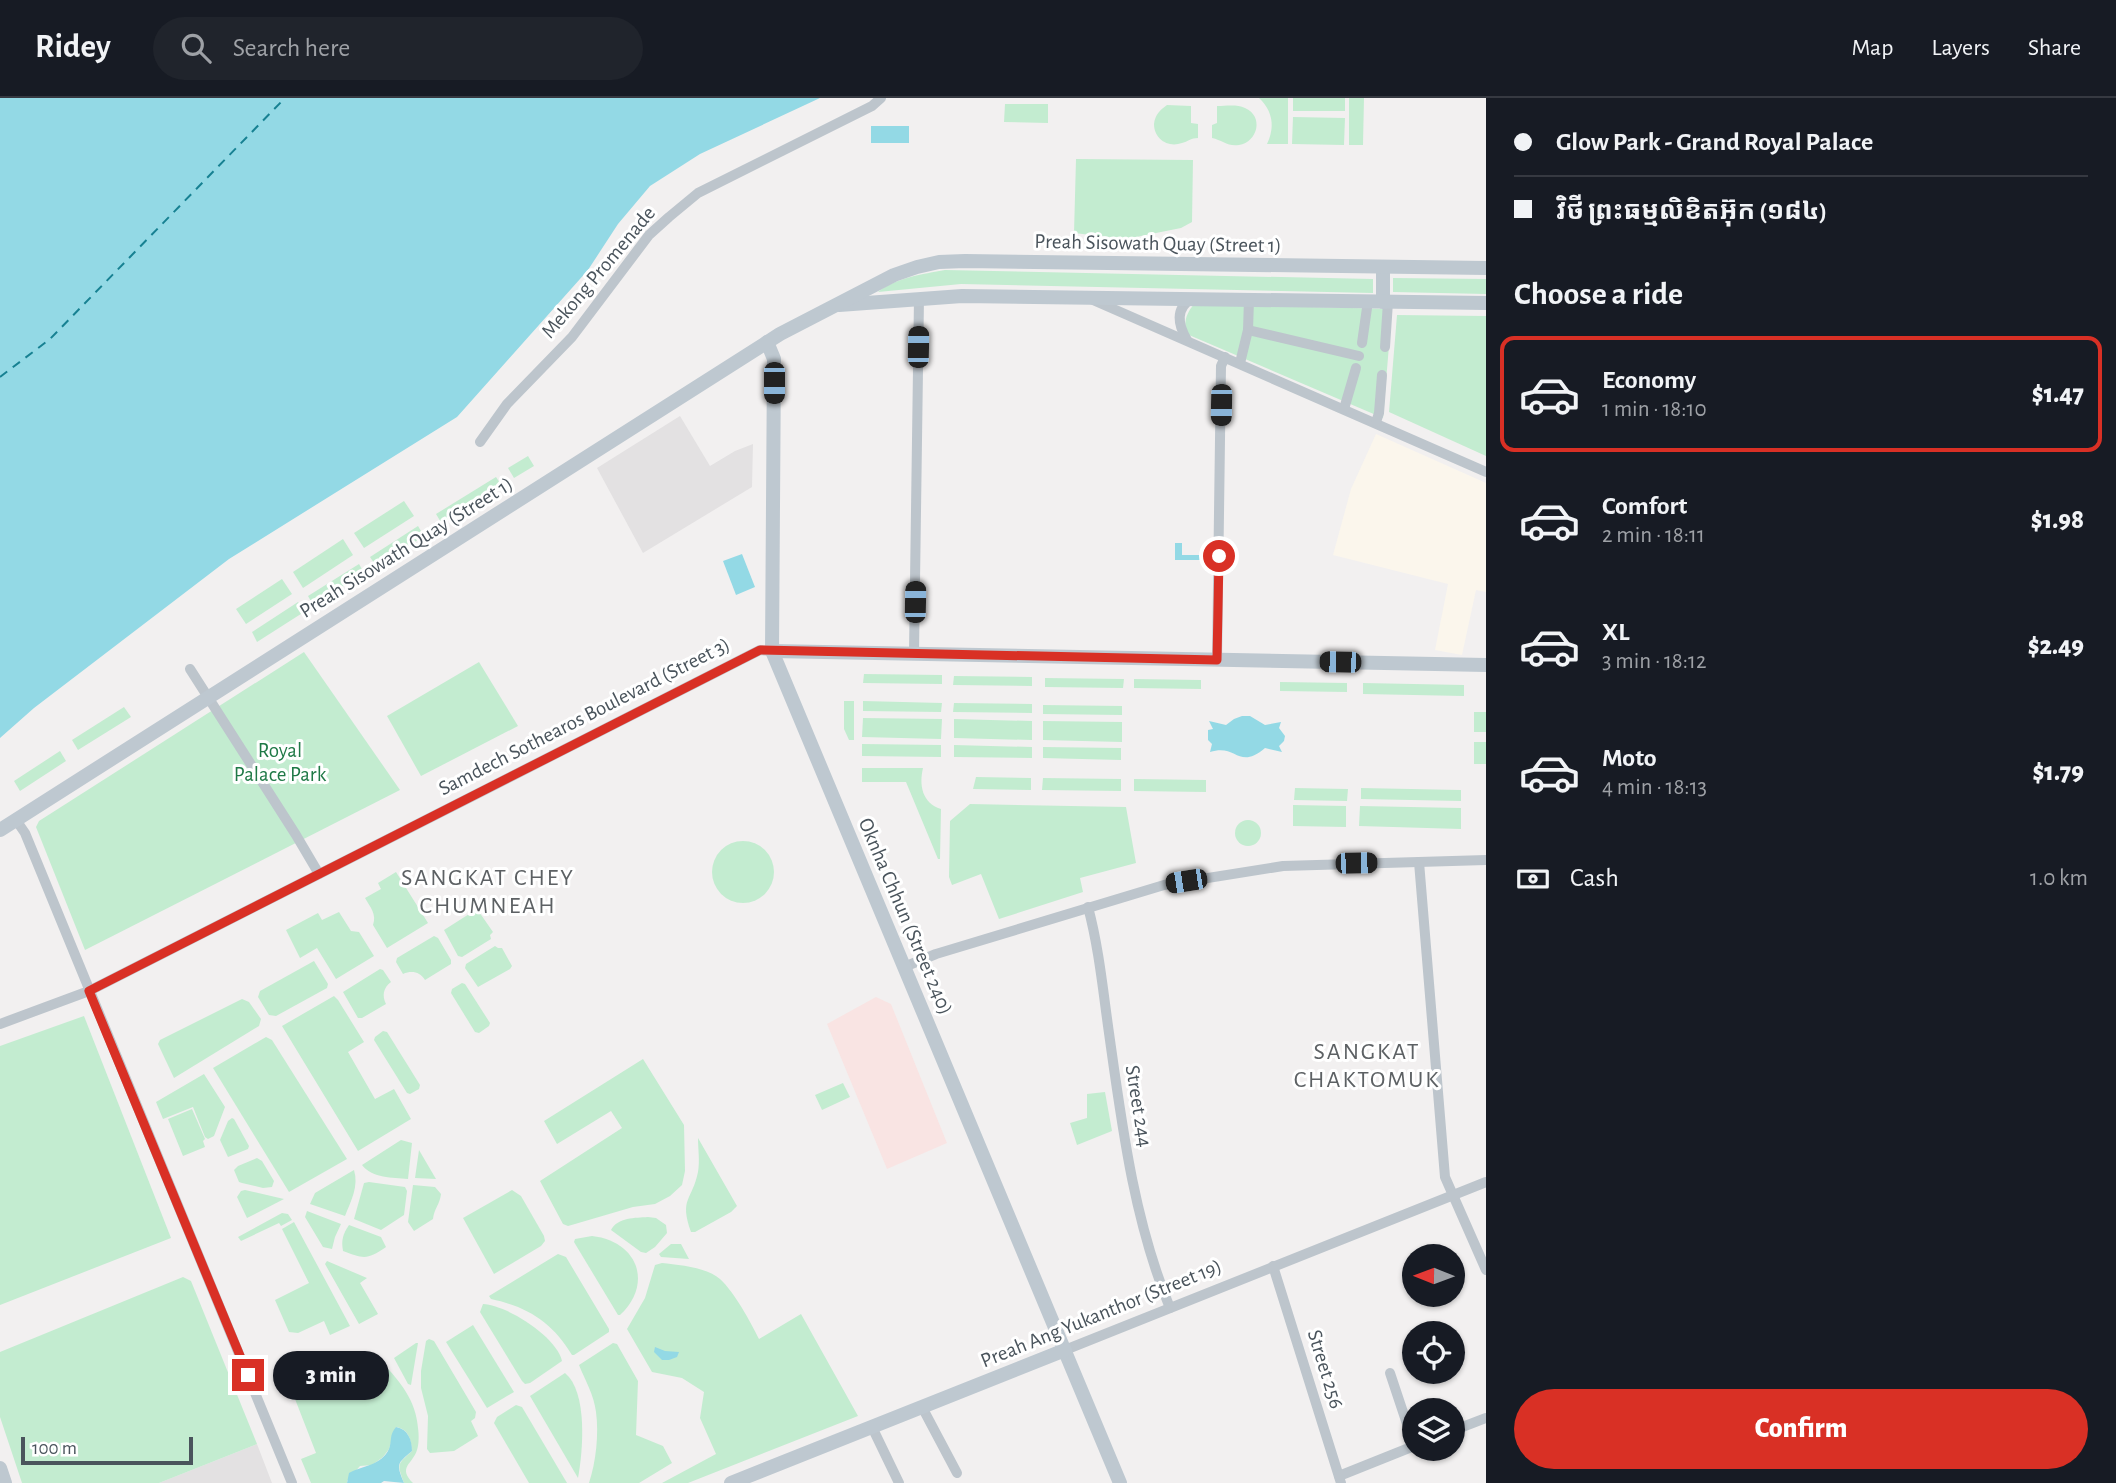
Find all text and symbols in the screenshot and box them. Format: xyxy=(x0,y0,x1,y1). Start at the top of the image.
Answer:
search box xyxy=(153,17,643,80)
icon: search xyxy=(177,29,215,67)
text: Ridey xyxy=(35,31,111,64)
text: Search here xyxy=(233,35,350,61)
text: Map xyxy=(1851,36,1893,60)
text: Layers xyxy=(1931,36,1990,60)
text: Share xyxy=(2028,36,2081,60)
text: Glow Park - Grand Royal Palace xyxy=(1556,129,1873,155)
text: វិថី ព្រះធម្មលិខិតអ៊ុក (១៨៤) xyxy=(1556,198,1827,224)
street label: Mekong Promenade xyxy=(537,202,659,342)
street label: Preah Sisowath Quay (Street 1) xyxy=(1034,231,1282,256)
text: Choose a ride xyxy=(1514,278,1683,310)
car xyxy=(908,326,929,368)
car xyxy=(764,362,785,404)
icon: car xyxy=(1518,363,1581,426)
text: Economy xyxy=(1602,367,1696,393)
text: $1.47 xyxy=(2032,381,2084,407)
car xyxy=(1211,384,1232,426)
text: 1 min · 18:10 xyxy=(1602,398,1707,421)
street label: Preah Sisowath Quay (Street 1) xyxy=(296,473,517,622)
icon: car xyxy=(1518,489,1581,552)
text: Comfort xyxy=(1602,493,1687,519)
text: $1.98 xyxy=(2031,507,2084,533)
text: 2 min · 18:11 xyxy=(1602,524,1705,547)
route start xyxy=(1203,540,1235,572)
car xyxy=(905,581,926,623)
icon: car xyxy=(1518,615,1581,678)
text: XL xyxy=(1602,619,1629,645)
text: $2.49 xyxy=(2028,633,2084,659)
street label: Samdech Sothearos Boulevard (Street 3) xyxy=(435,634,733,799)
text: 3 min · 18:12 xyxy=(1602,650,1706,673)
car xyxy=(1319,651,1362,673)
park label: Royal Palace Park xyxy=(234,740,327,785)
icon: car xyxy=(1518,741,1581,804)
text: Moto xyxy=(1602,745,1657,771)
text: $1.79 xyxy=(2032,759,2084,785)
text: 4 min · 18:13 xyxy=(1602,776,1707,799)
street label: Oknha Chhun (Street 240) xyxy=(855,815,957,1018)
car xyxy=(1335,852,1378,874)
icon: cash xyxy=(1514,860,1552,898)
text: Cash xyxy=(1570,865,1619,891)
district label: SANGKAT CHEY CHUMNEAH xyxy=(401,866,575,918)
car xyxy=(1164,867,1209,895)
text: 1.0 km xyxy=(2030,867,2088,890)
district label: SANGKAT CHAKTOMUK xyxy=(1294,1040,1440,1092)
street label: Street 244 xyxy=(1122,1064,1155,1149)
north arrow xyxy=(1402,1244,1465,1307)
map controls xyxy=(1402,1244,1465,1461)
street label: Preah Ang Yukanthor (Street 19) xyxy=(978,1255,1225,1372)
button: locate xyxy=(1402,1321,1465,1384)
street label: Street 256 xyxy=(1304,1327,1347,1411)
callout: 3 min xyxy=(272,1350,388,1400)
route end xyxy=(232,1359,264,1391)
text: 3 min xyxy=(306,1364,356,1387)
button: Confirm xyxy=(1514,1389,2088,1469)
button: layers xyxy=(1402,1398,1465,1461)
scale bar xyxy=(21,1434,192,1466)
text: 100 m xyxy=(32,1439,77,1458)

